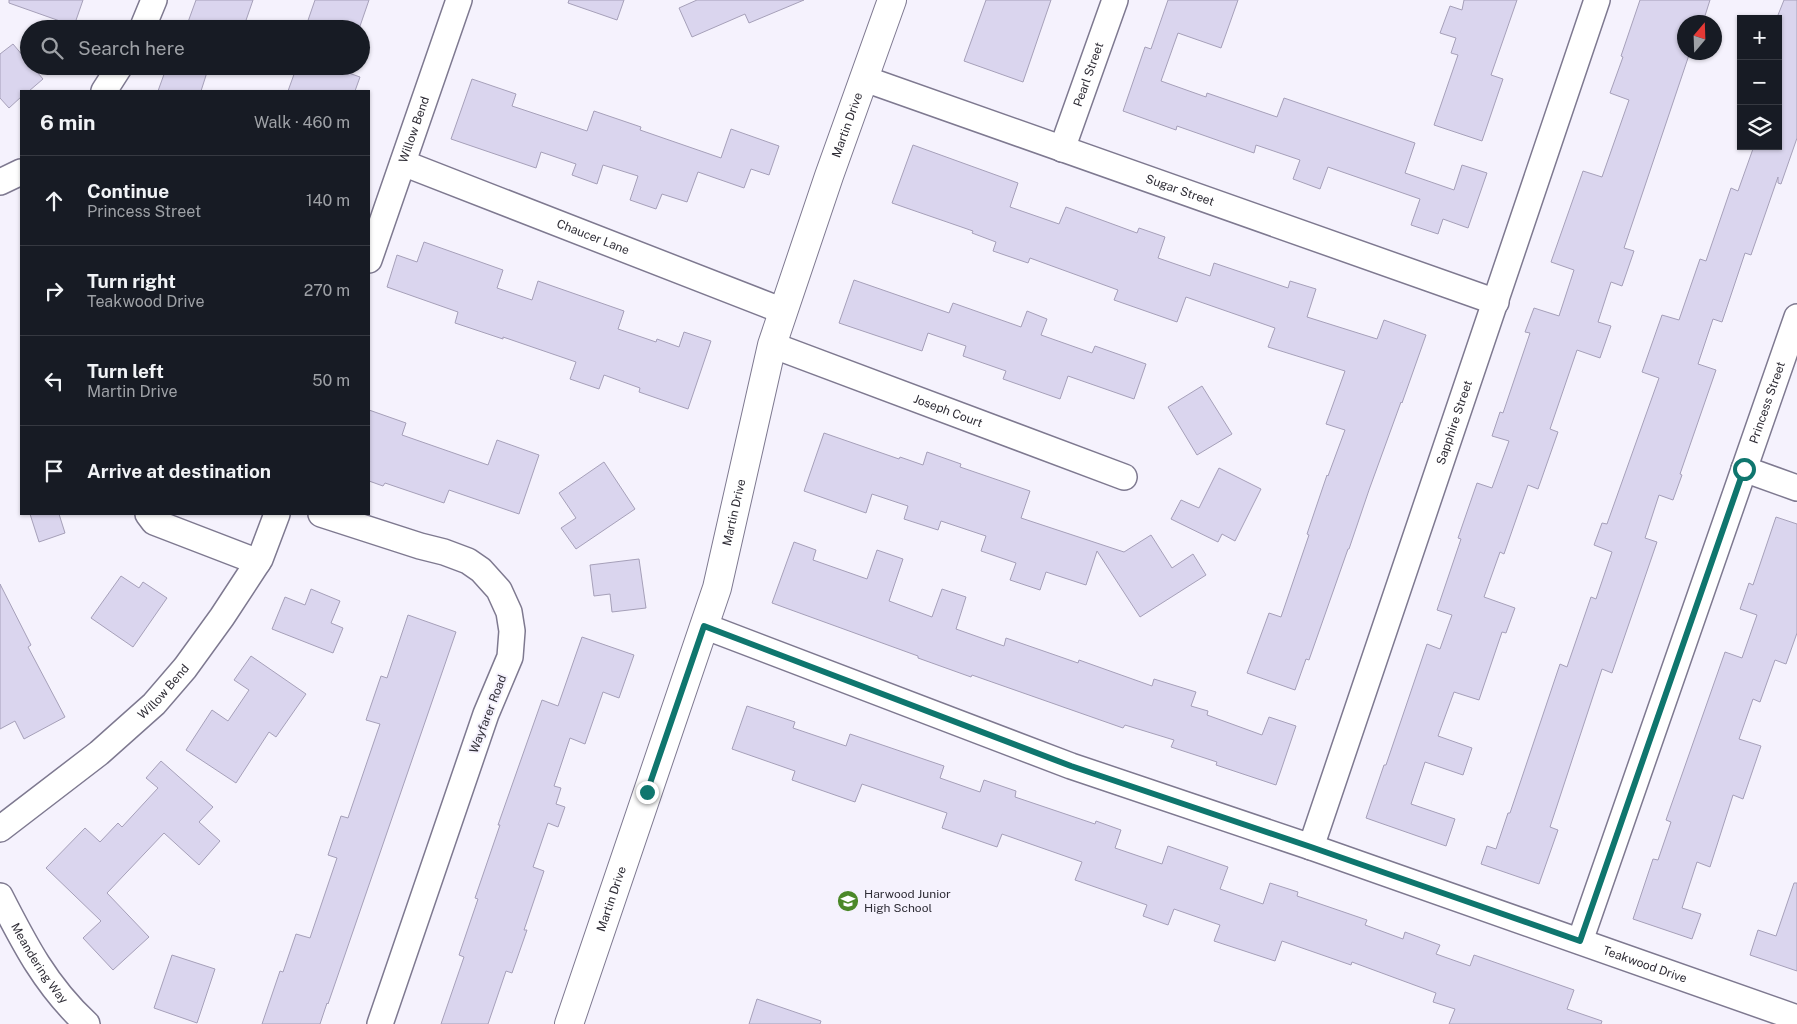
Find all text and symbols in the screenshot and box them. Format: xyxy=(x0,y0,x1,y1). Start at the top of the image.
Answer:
north arrow xyxy=(1677,15,1722,60)
map controls xyxy=(1737,15,1782,150)
button: + xyxy=(1737,15,1782,60)
search box xyxy=(20,20,370,75)
icon: search xyxy=(38,34,66,62)
text: Search here xyxy=(78,37,185,59)
street label: Pearl Street xyxy=(1071,40,1106,109)
button: − xyxy=(1737,60,1782,105)
street label: Martin Drive xyxy=(829,90,865,160)
street label: Willow Bend xyxy=(396,95,432,165)
button: layers xyxy=(1737,105,1782,150)
text: 6 min xyxy=(40,110,96,135)
text: Walk · 460 m xyxy=(254,113,350,132)
street label: Sugar Street xyxy=(1144,172,1216,209)
text: Continue xyxy=(87,180,169,202)
icon: ahead xyxy=(40,187,68,215)
text: 140 m xyxy=(306,191,350,210)
text: Princess Street xyxy=(87,202,201,221)
street label: Chaucer Lane xyxy=(555,217,632,258)
text: Turn right xyxy=(87,270,176,292)
icon: right xyxy=(40,277,68,305)
text: 270 m xyxy=(304,281,350,300)
text: Teakwood Drive xyxy=(87,292,205,311)
text: Turn left xyxy=(87,360,164,382)
street label: Princess Street xyxy=(1747,360,1788,445)
icon: left xyxy=(40,367,68,395)
text: 50 m xyxy=(312,371,350,390)
street label: Sapphire Street xyxy=(1434,378,1475,467)
text: Martin Drive xyxy=(87,382,178,401)
street label: Joseph Court xyxy=(912,392,985,430)
icon: arrive xyxy=(40,457,68,485)
route start xyxy=(1733,458,1756,481)
text: Arrive at destination xyxy=(87,460,271,482)
street label: Martin Drive xyxy=(720,477,749,547)
street label: Willow Bend xyxy=(135,661,192,722)
street label: Wayfarer Road xyxy=(467,673,509,755)
route end xyxy=(636,781,659,804)
street label: Martin Drive xyxy=(594,864,629,934)
place label: Harwood Junior High School xyxy=(864,887,951,915)
school or university icon: Harwood Junior High School xyxy=(836,889,860,913)
street label: Meandering Way xyxy=(8,921,71,1007)
street label: Teakwood Drive xyxy=(1601,943,1689,986)

